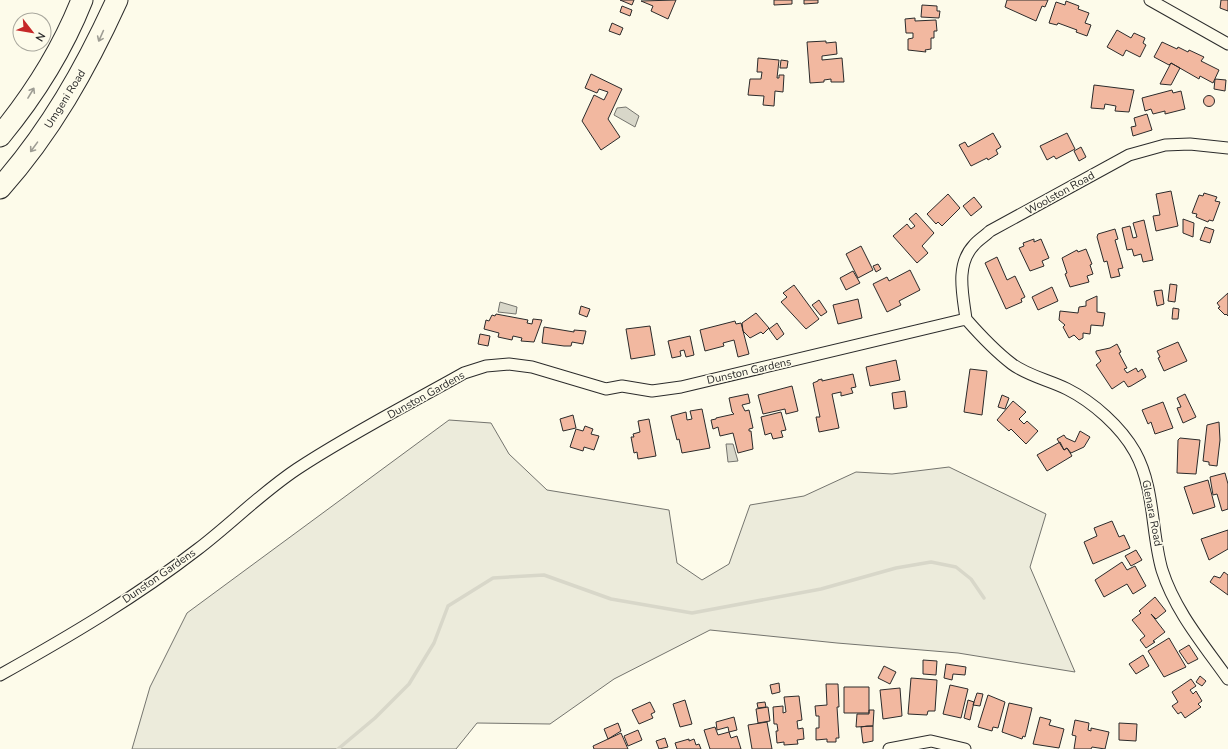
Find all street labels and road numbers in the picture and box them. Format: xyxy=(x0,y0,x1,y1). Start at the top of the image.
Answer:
street label: Umgeni Road xyxy=(41,67,89,131)
street label: Woolston Road xyxy=(1023,168,1097,218)
street label: Dunston Gardens xyxy=(705,354,793,388)
street label: Dunston Gardens xyxy=(385,368,467,422)
street label: Glenara Road xyxy=(1138,479,1166,547)
street label: Dunston Gardens xyxy=(119,545,199,607)

